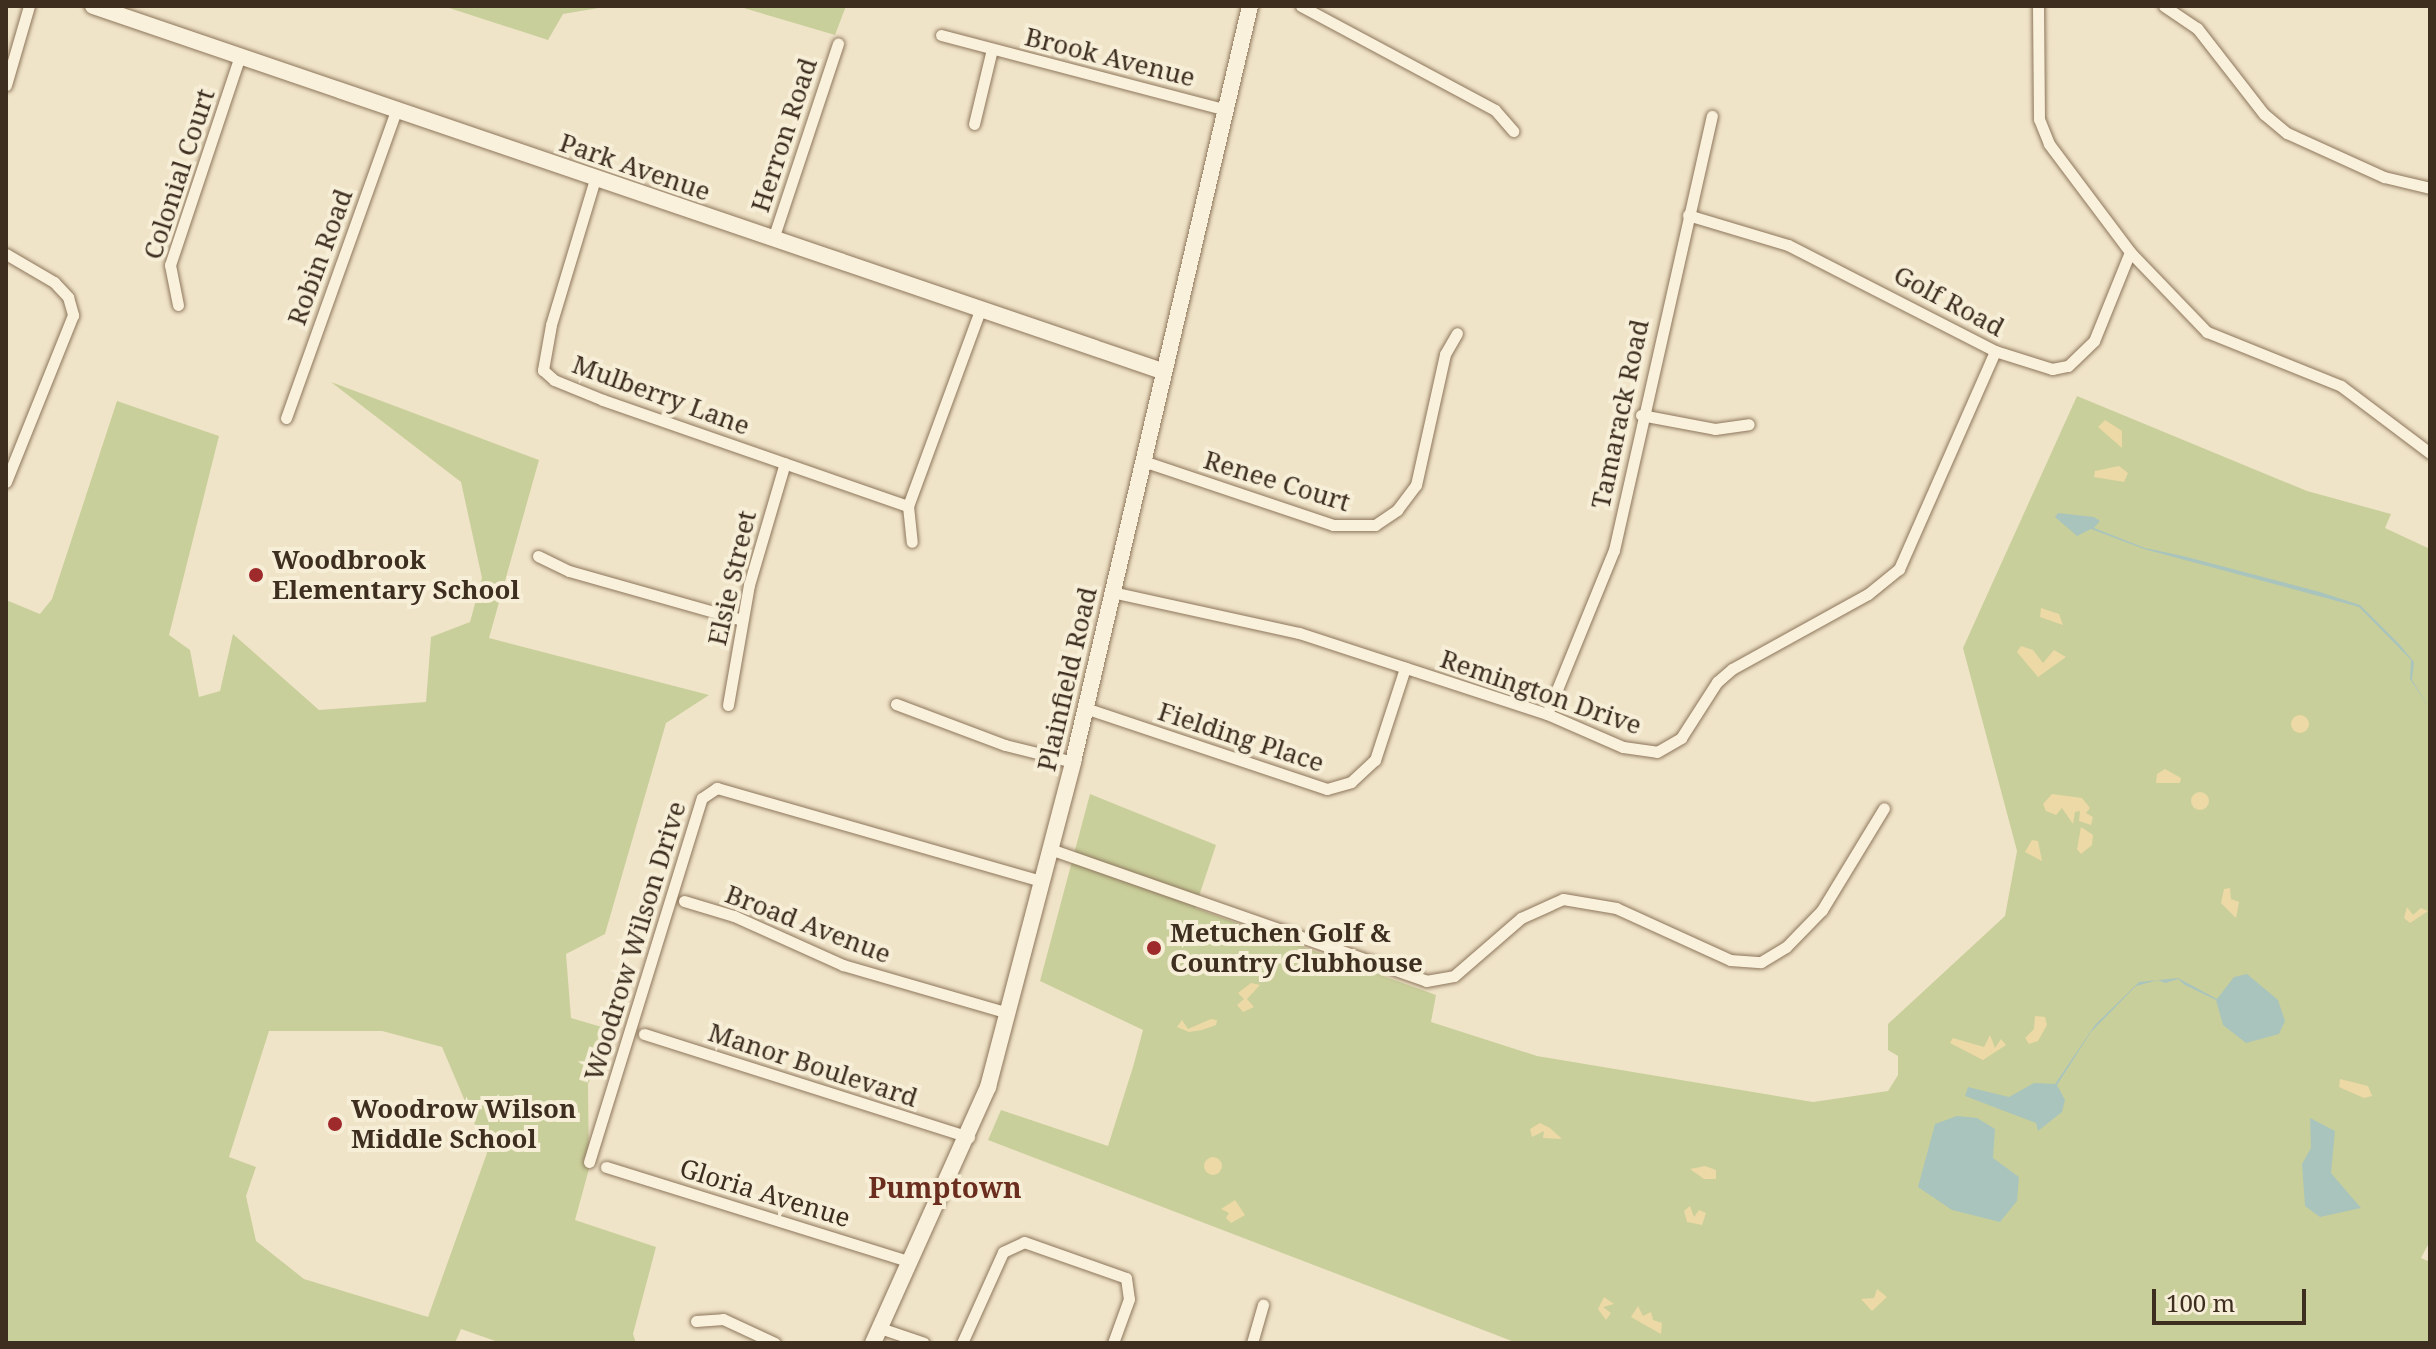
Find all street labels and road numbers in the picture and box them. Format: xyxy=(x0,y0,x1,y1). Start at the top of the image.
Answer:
street label: Brook Avenue xyxy=(1022,21,1198,93)
street label: Herron Road xyxy=(744,54,824,216)
street label: Colonial Court xyxy=(137,85,221,263)
street label: Park Avenue xyxy=(555,127,715,207)
street label: Robin Road xyxy=(281,185,359,329)
street label: Golf Road xyxy=(1888,259,2010,343)
street label: Tamarack Road xyxy=(1585,316,1655,512)
street label: Mulberry Lane xyxy=(568,348,754,442)
street label: Renee Court xyxy=(1200,444,1354,518)
street label: Elsie Street xyxy=(701,508,763,648)
street label: Plainfield Road xyxy=(1031,584,1103,774)
street label: Remington Drive xyxy=(1436,643,1646,741)
street label: Fielding Place xyxy=(1154,696,1328,778)
street label: Woodrow Wilson Drive xyxy=(578,798,692,1084)
street label: Broad Avenue xyxy=(721,878,895,970)
street label: Manor Boulevard xyxy=(704,1016,922,1114)
street label: Gloria Avenue xyxy=(676,1152,854,1234)

